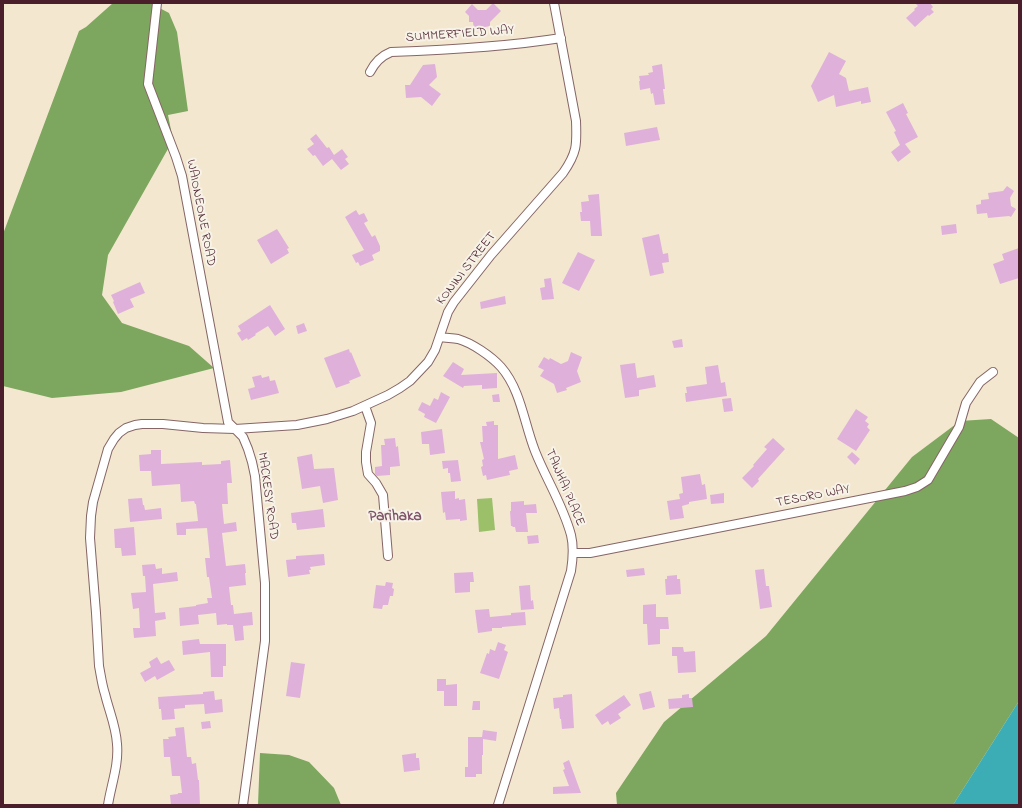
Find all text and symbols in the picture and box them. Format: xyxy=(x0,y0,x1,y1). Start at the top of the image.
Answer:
street label: SUMMERFIELD WAY xyxy=(405,23,515,47)
street label: WAIONEONE ROAD xyxy=(182,158,218,268)
street label: KONINI STREET xyxy=(434,230,500,308)
street label: TAWHAI PLACE xyxy=(541,447,587,529)
street label: MACKESY ROAD xyxy=(253,451,281,541)
street label: TESORO WAY xyxy=(775,482,851,512)
district label: Parihaka xyxy=(368,509,422,527)

